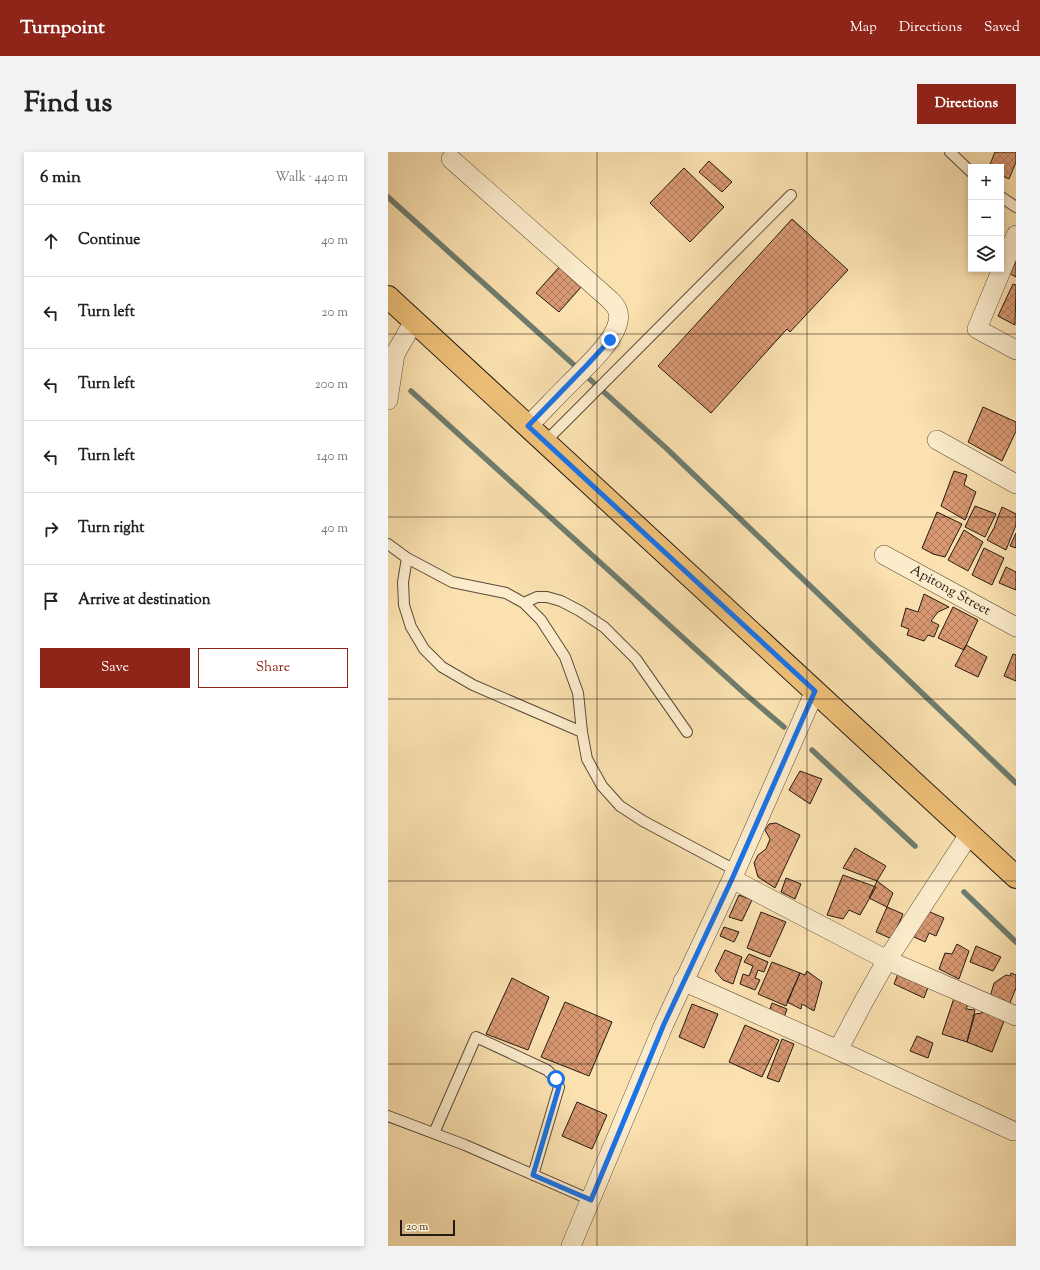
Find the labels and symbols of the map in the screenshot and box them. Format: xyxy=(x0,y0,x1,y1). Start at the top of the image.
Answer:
route end xyxy=(601,331,619,349)
street label: Apitong Street xyxy=(906,561,994,622)
route start xyxy=(547,1070,565,1088)
scale bar xyxy=(400,1218,455,1237)

